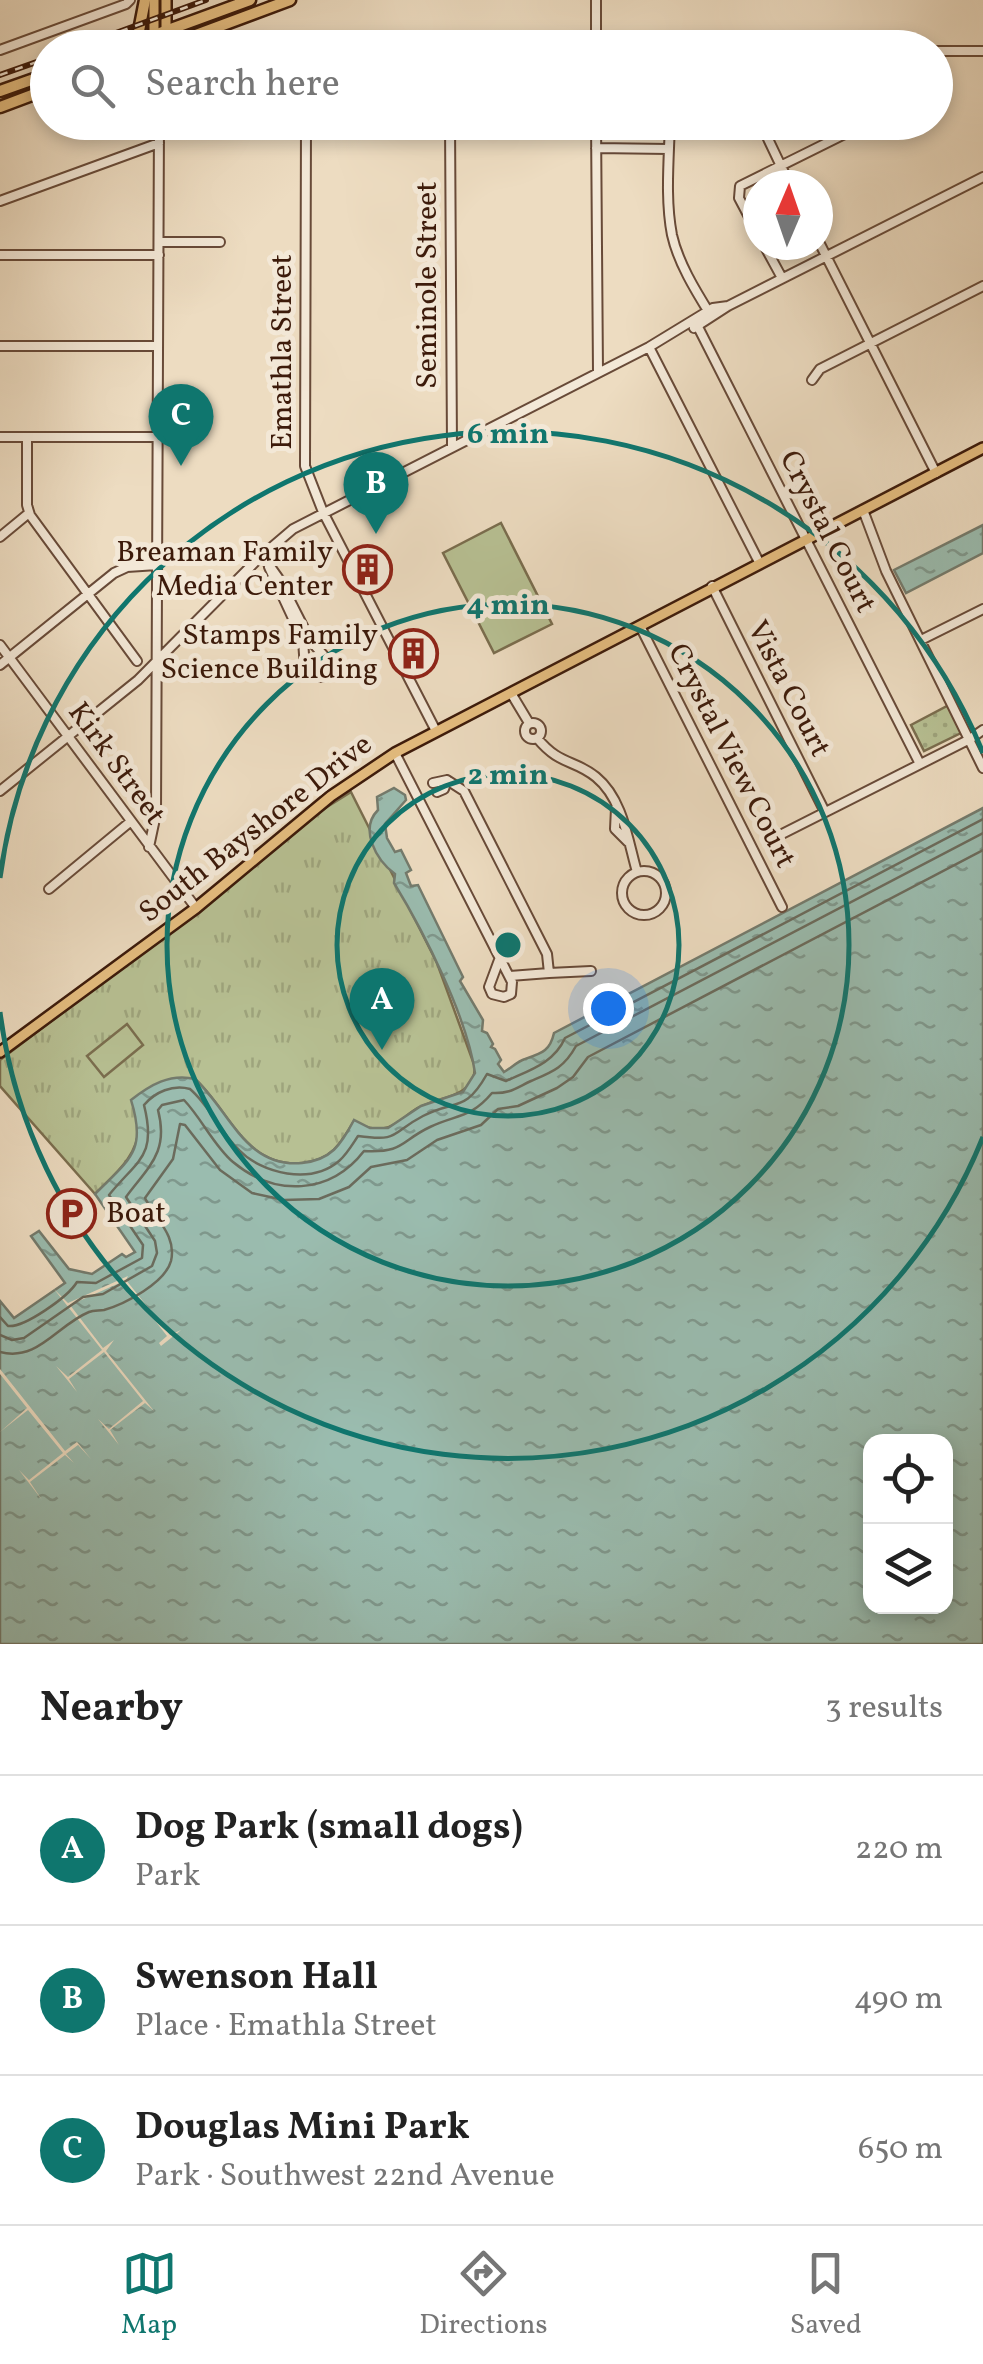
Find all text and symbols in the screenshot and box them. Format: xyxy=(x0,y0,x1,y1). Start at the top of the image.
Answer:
search box xyxy=(30,30,953,140)
icon: search xyxy=(65,58,120,113)
text: Search here xyxy=(145,59,340,112)
north arrow xyxy=(743,170,833,260)
street label: Seminole Street xyxy=(407,181,449,389)
street label: Emathla Street xyxy=(262,254,304,450)
pin: C xyxy=(148,384,214,466)
text: 6 min xyxy=(467,414,549,456)
street label: Crystal Court xyxy=(768,444,886,620)
pin: B xyxy=(344,452,408,534)
place label: Breaman Family Media Center xyxy=(116,532,333,608)
building icon: Breaman Family Media Center xyxy=(342,544,394,596)
text: 4 min xyxy=(466,585,550,627)
street label: Vista Court xyxy=(736,614,840,764)
place label: Stamps Family Science Building xyxy=(160,615,378,691)
building icon: Stamps Family Science Building xyxy=(387,627,439,679)
street label: Crystal View Court xyxy=(656,637,806,875)
street label: Kirk Street xyxy=(57,694,175,834)
street label: South Bayshore Drive xyxy=(131,725,381,933)
text: 2 min xyxy=(468,755,548,797)
centre of rings xyxy=(490,927,526,963)
pin: A xyxy=(350,968,414,1050)
your location xyxy=(583,983,634,1034)
parking icon: Boat xyxy=(45,1188,97,1240)
place label: Boat xyxy=(106,1193,166,1235)
map controls xyxy=(863,1434,953,1614)
button: locate xyxy=(863,1434,953,1524)
button: layers xyxy=(863,1524,953,1614)
text: Nearby xyxy=(40,1680,183,1739)
text: 3 results xyxy=(825,1687,943,1731)
text: Dog Park (small dogs) xyxy=(135,1802,523,1855)
text: A xyxy=(61,1828,84,1872)
text: 220 m xyxy=(855,1828,943,1872)
text: Park xyxy=(135,1855,200,1899)
text: Swenson Hall xyxy=(135,1952,378,2005)
text: B xyxy=(62,1978,83,2022)
text: 490 m xyxy=(854,1978,943,2022)
text: Place · Emathla Street xyxy=(135,2005,437,2049)
text: Douglas Mini Park xyxy=(135,2102,470,2155)
text: C xyxy=(62,2128,83,2172)
text: 650 m xyxy=(858,2128,943,2172)
text: Park · Southwest 22nd Avenue xyxy=(135,2155,555,2199)
tab: Map xyxy=(121,2246,177,2345)
tab: Directions xyxy=(419,2246,548,2345)
tab: Saved xyxy=(790,2246,862,2345)

